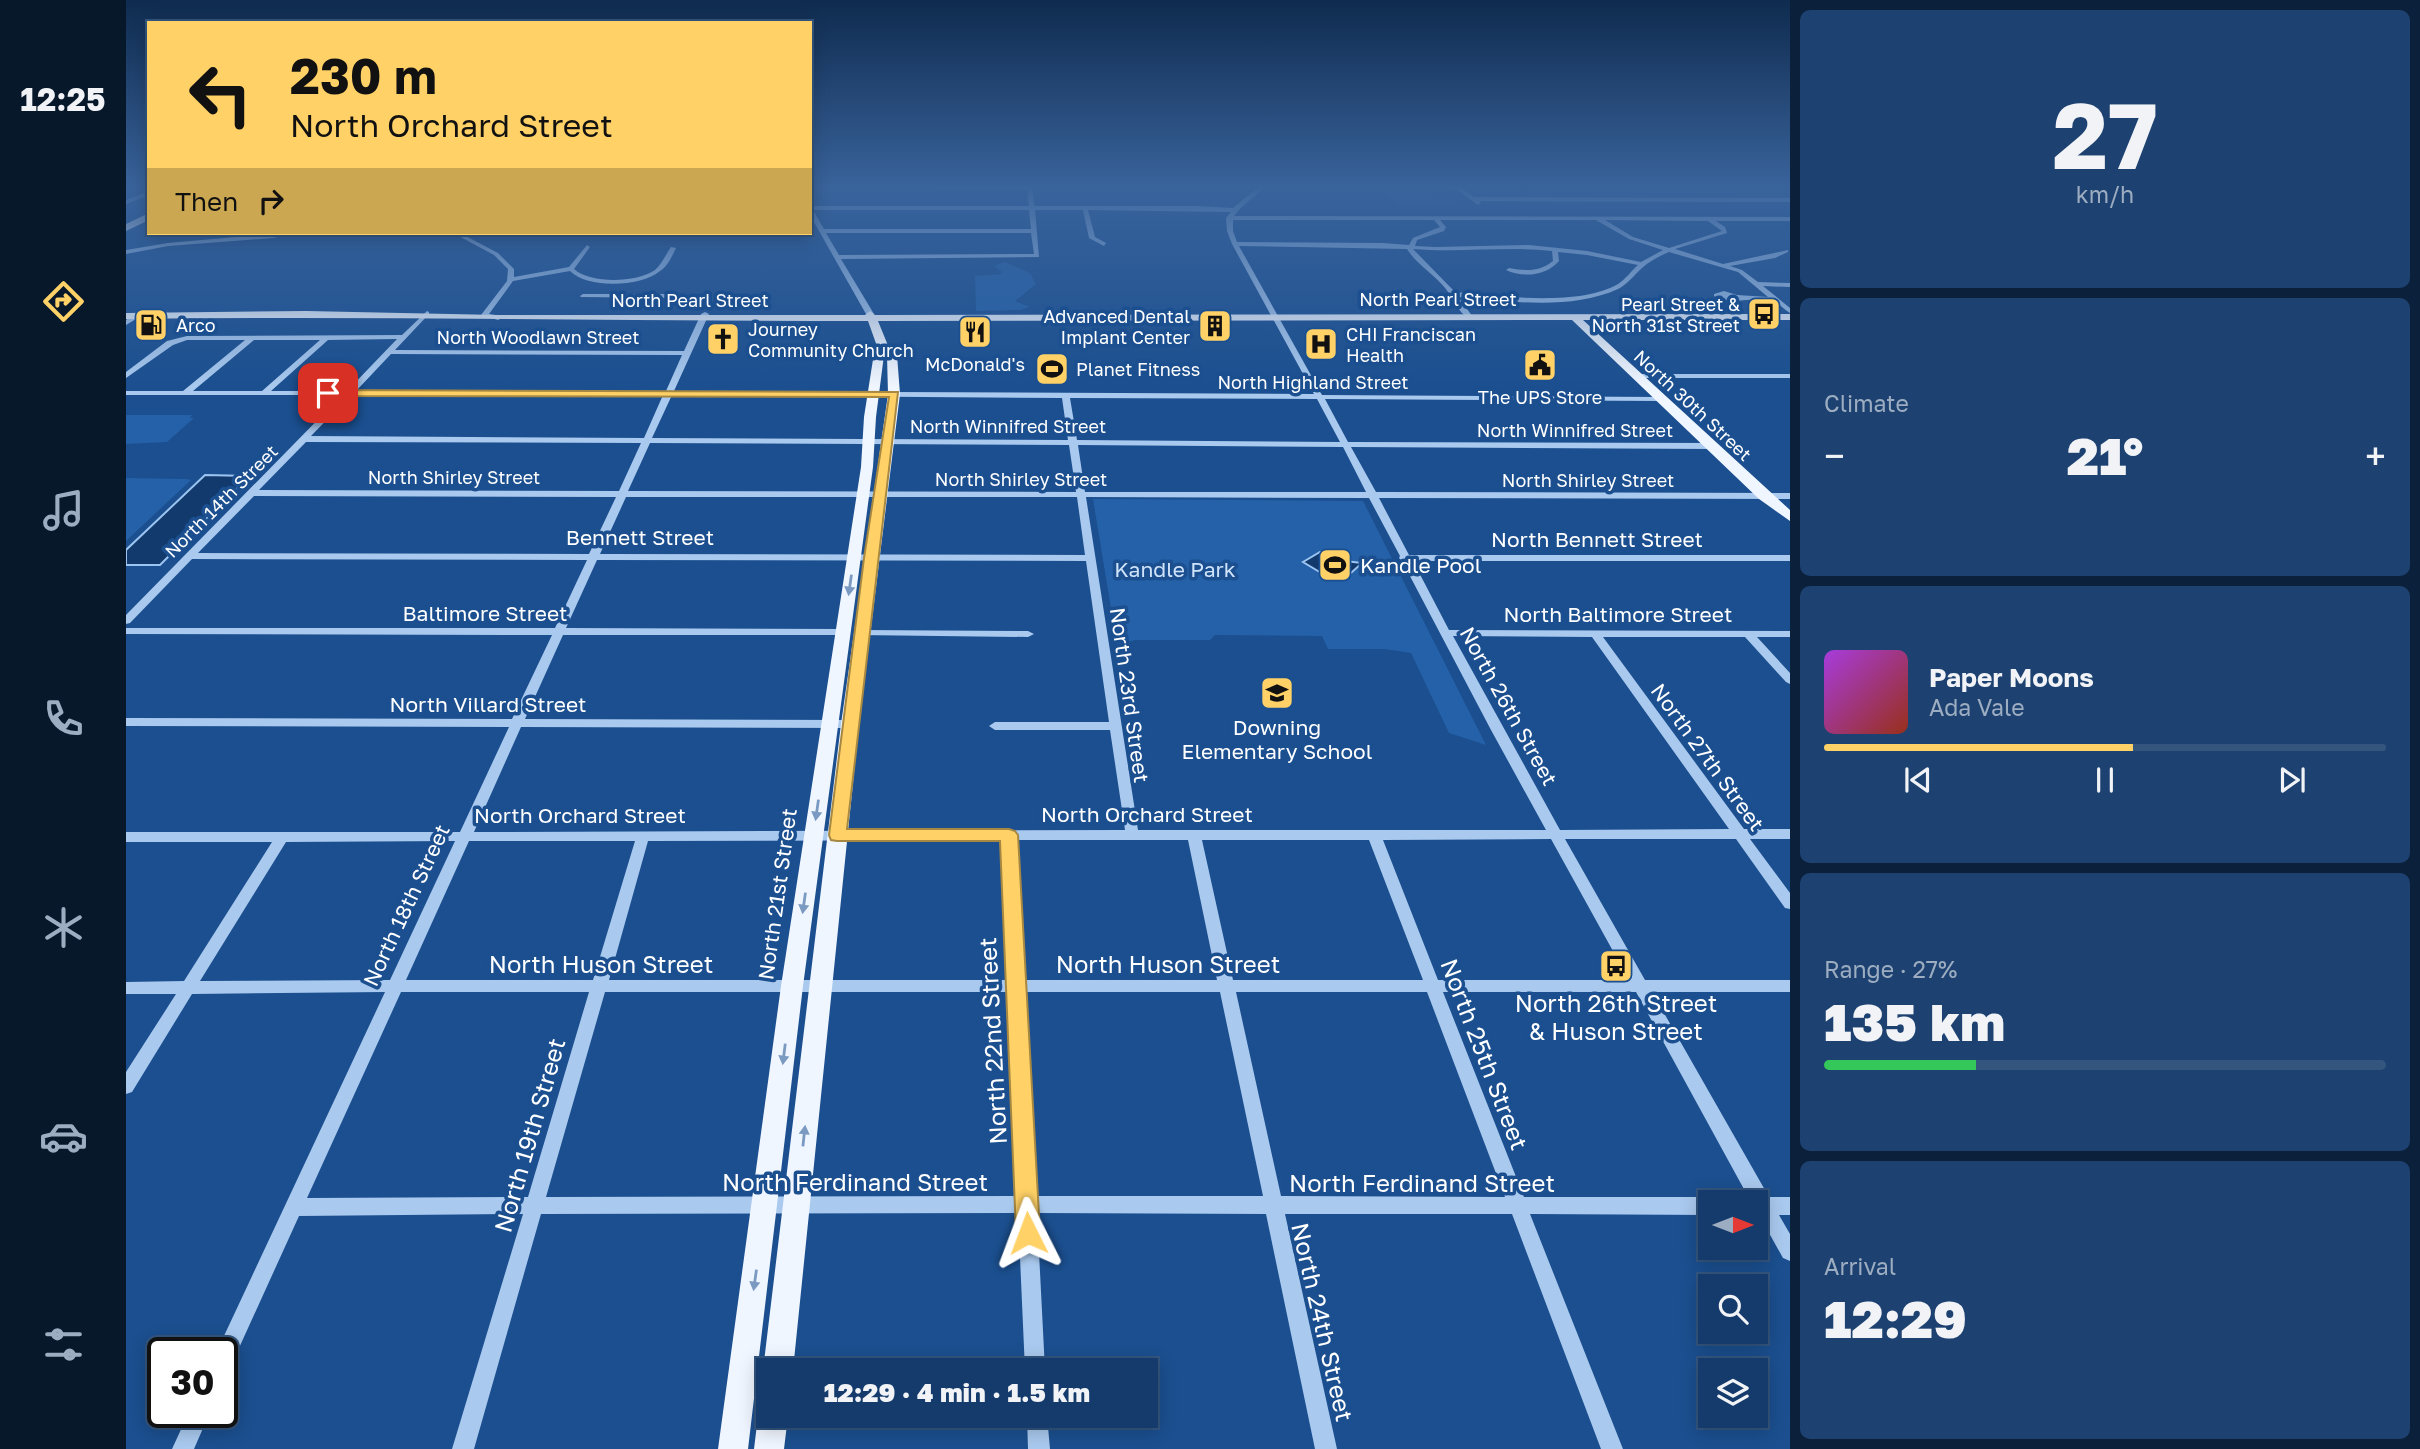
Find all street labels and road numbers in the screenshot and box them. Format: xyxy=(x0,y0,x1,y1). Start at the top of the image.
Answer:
street label: North Pearl Street xyxy=(1359,288,1517,310)
street label: North Pearl Street xyxy=(611,289,769,311)
street label: North Woodlawn Street xyxy=(436,326,640,348)
street label: North 30th Street xyxy=(1630,345,1756,465)
street label: North Highland Street xyxy=(1217,371,1409,393)
street label: North Winnifred Street xyxy=(910,415,1106,437)
street label: North Winnifred Street xyxy=(1477,419,1673,441)
street label: North 14th Street xyxy=(160,440,282,562)
street label: North Shirley Street xyxy=(368,466,540,488)
street label: North Shirley Street xyxy=(935,468,1107,490)
street label: North Shirley Street xyxy=(1502,469,1674,491)
street label: Bennett Street xyxy=(566,524,714,550)
street label: North Bennett Street xyxy=(1491,526,1703,552)
street label: Baltimore Street xyxy=(402,600,568,626)
street label: North Baltimore Street xyxy=(1504,601,1732,627)
street label: North 23rd Street xyxy=(1105,606,1155,784)
street label: North 26th Street xyxy=(1455,622,1563,790)
street label: North 27th Street xyxy=(1646,678,1770,836)
street label: North Villard Street xyxy=(389,691,587,717)
street label: North Orchard Street xyxy=(1041,801,1253,827)
street label: North Orchard Street xyxy=(474,802,686,828)
street label: North 21st Street xyxy=(752,807,802,981)
street label: North 18th Street xyxy=(357,820,455,990)
street label: North 22nd Street xyxy=(972,937,1012,1145)
street label: North Huson Street xyxy=(489,949,713,978)
street label: North Huson Street xyxy=(1056,949,1280,978)
street label: North 25th Street xyxy=(1435,954,1535,1154)
street label: North 19th Street xyxy=(487,1035,571,1235)
street label: North Ferdinand Street xyxy=(722,1167,988,1196)
street label: North Ferdinand Street xyxy=(1289,1168,1555,1197)
street label: North 24th Street xyxy=(1286,1220,1360,1424)

